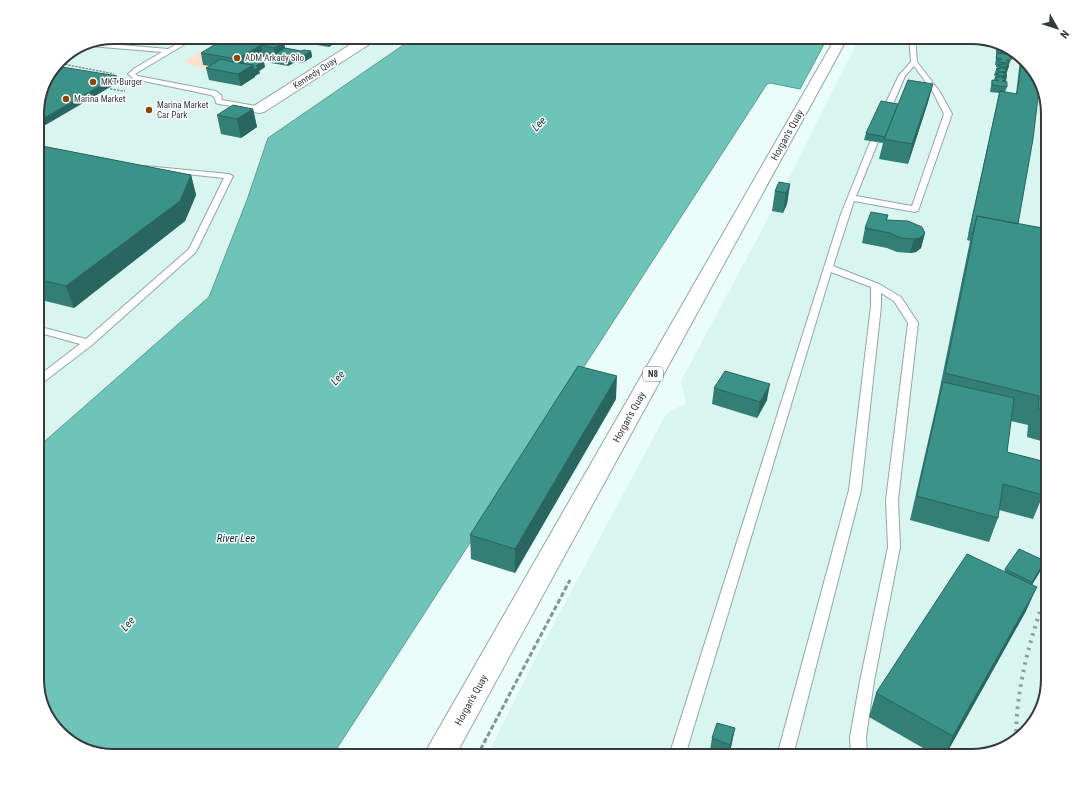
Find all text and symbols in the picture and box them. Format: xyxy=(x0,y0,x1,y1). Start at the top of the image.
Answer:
north arrow xyxy=(1037,8,1077,48)
text: N xyxy=(1057,27,1072,41)
marker: ADM Arkady Silo xyxy=(232,53,242,63)
place label: ADM Arkady Silo xyxy=(245,53,305,63)
street label: Kennedy Quay xyxy=(291,55,339,91)
marker: MKT Burger xyxy=(88,77,98,87)
place label: MKT Burger xyxy=(101,77,143,87)
marker: Marina Market xyxy=(61,94,71,104)
place label: Marina Market xyxy=(74,94,126,104)
place label: Marina Market Car Park xyxy=(157,100,209,120)
marker: Marina Market Car Park xyxy=(144,105,154,115)
street label: Horgan's Quay xyxy=(769,108,805,162)
water label: Lee xyxy=(529,114,549,134)
road number: N8 xyxy=(643,367,663,381)
water label: Lee xyxy=(328,368,348,388)
street label: Horgan's Quay xyxy=(611,390,647,444)
water label: River Lee xyxy=(217,532,255,545)
water label: Lee xyxy=(118,614,138,634)
street label: Horgan's Quay xyxy=(453,673,489,727)

